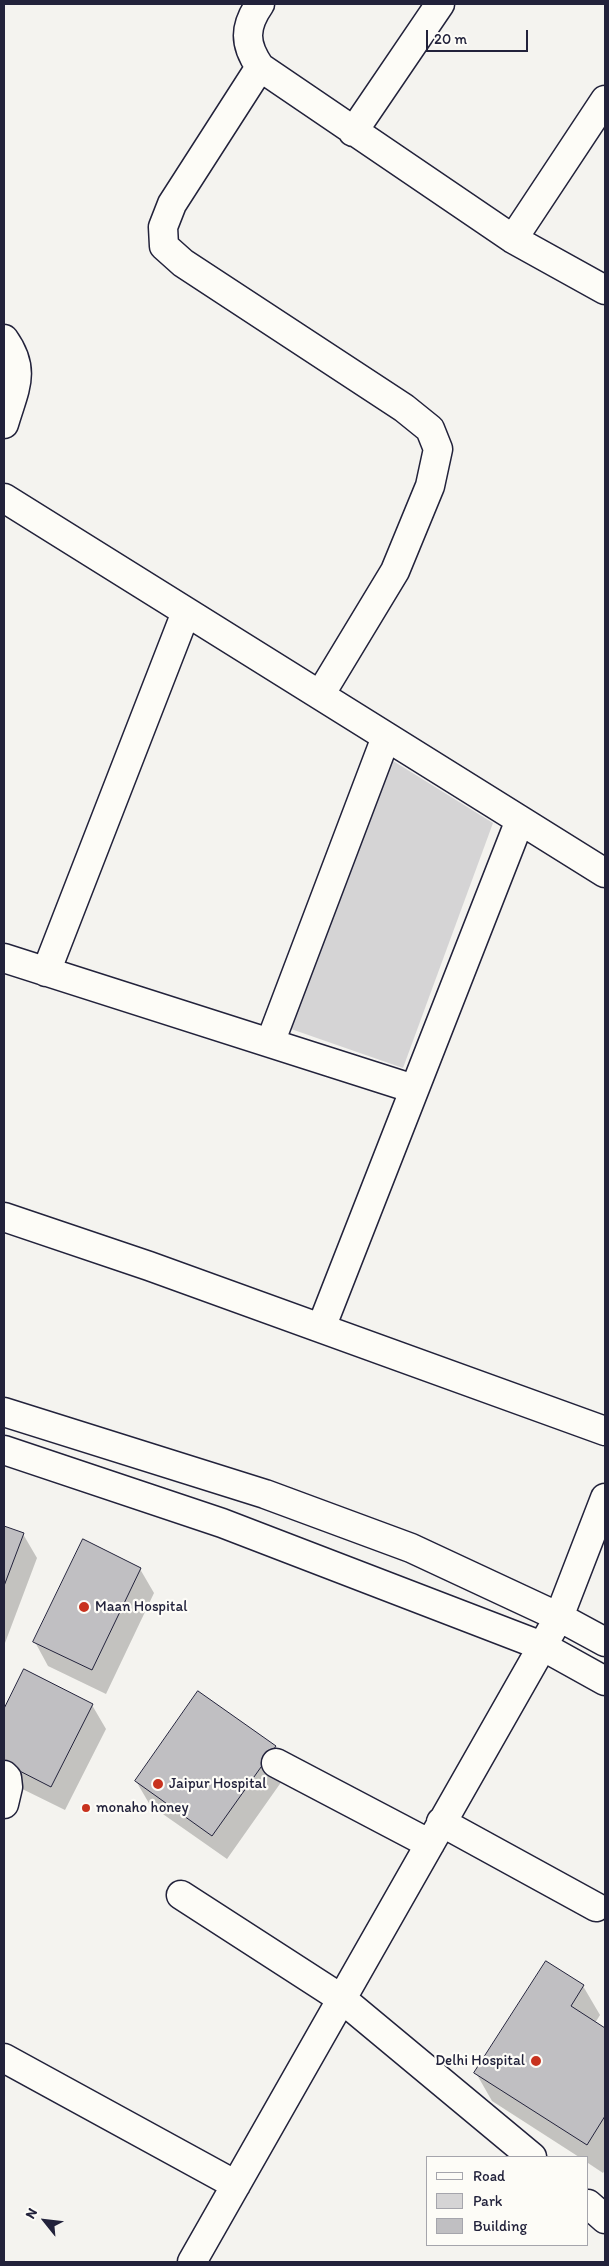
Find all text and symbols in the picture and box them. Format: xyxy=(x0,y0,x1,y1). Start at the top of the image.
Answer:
scale bar xyxy=(429,20,532,52)
text: 20 m xyxy=(434,30,467,48)
place label: Maan Hospital xyxy=(95,1598,187,1616)
marker: Maan Hospital xyxy=(77,1600,91,1614)
place label: Jaipur Hospital xyxy=(169,1775,267,1793)
marker: Jaipur Hospital xyxy=(151,1777,165,1791)
place label: monaho honey xyxy=(96,1799,189,1817)
marker: monaho honey xyxy=(80,1802,92,1814)
place label: Delhi Hospital xyxy=(435,2052,525,2070)
marker: Delhi Hospital xyxy=(529,2054,543,2068)
legend xyxy=(426,2156,589,2246)
text: Road xyxy=(473,2167,505,2185)
text: Park xyxy=(473,2192,503,2210)
north arrow xyxy=(20,2196,70,2246)
text: N xyxy=(22,2205,41,2222)
text: Building xyxy=(473,2217,527,2235)

